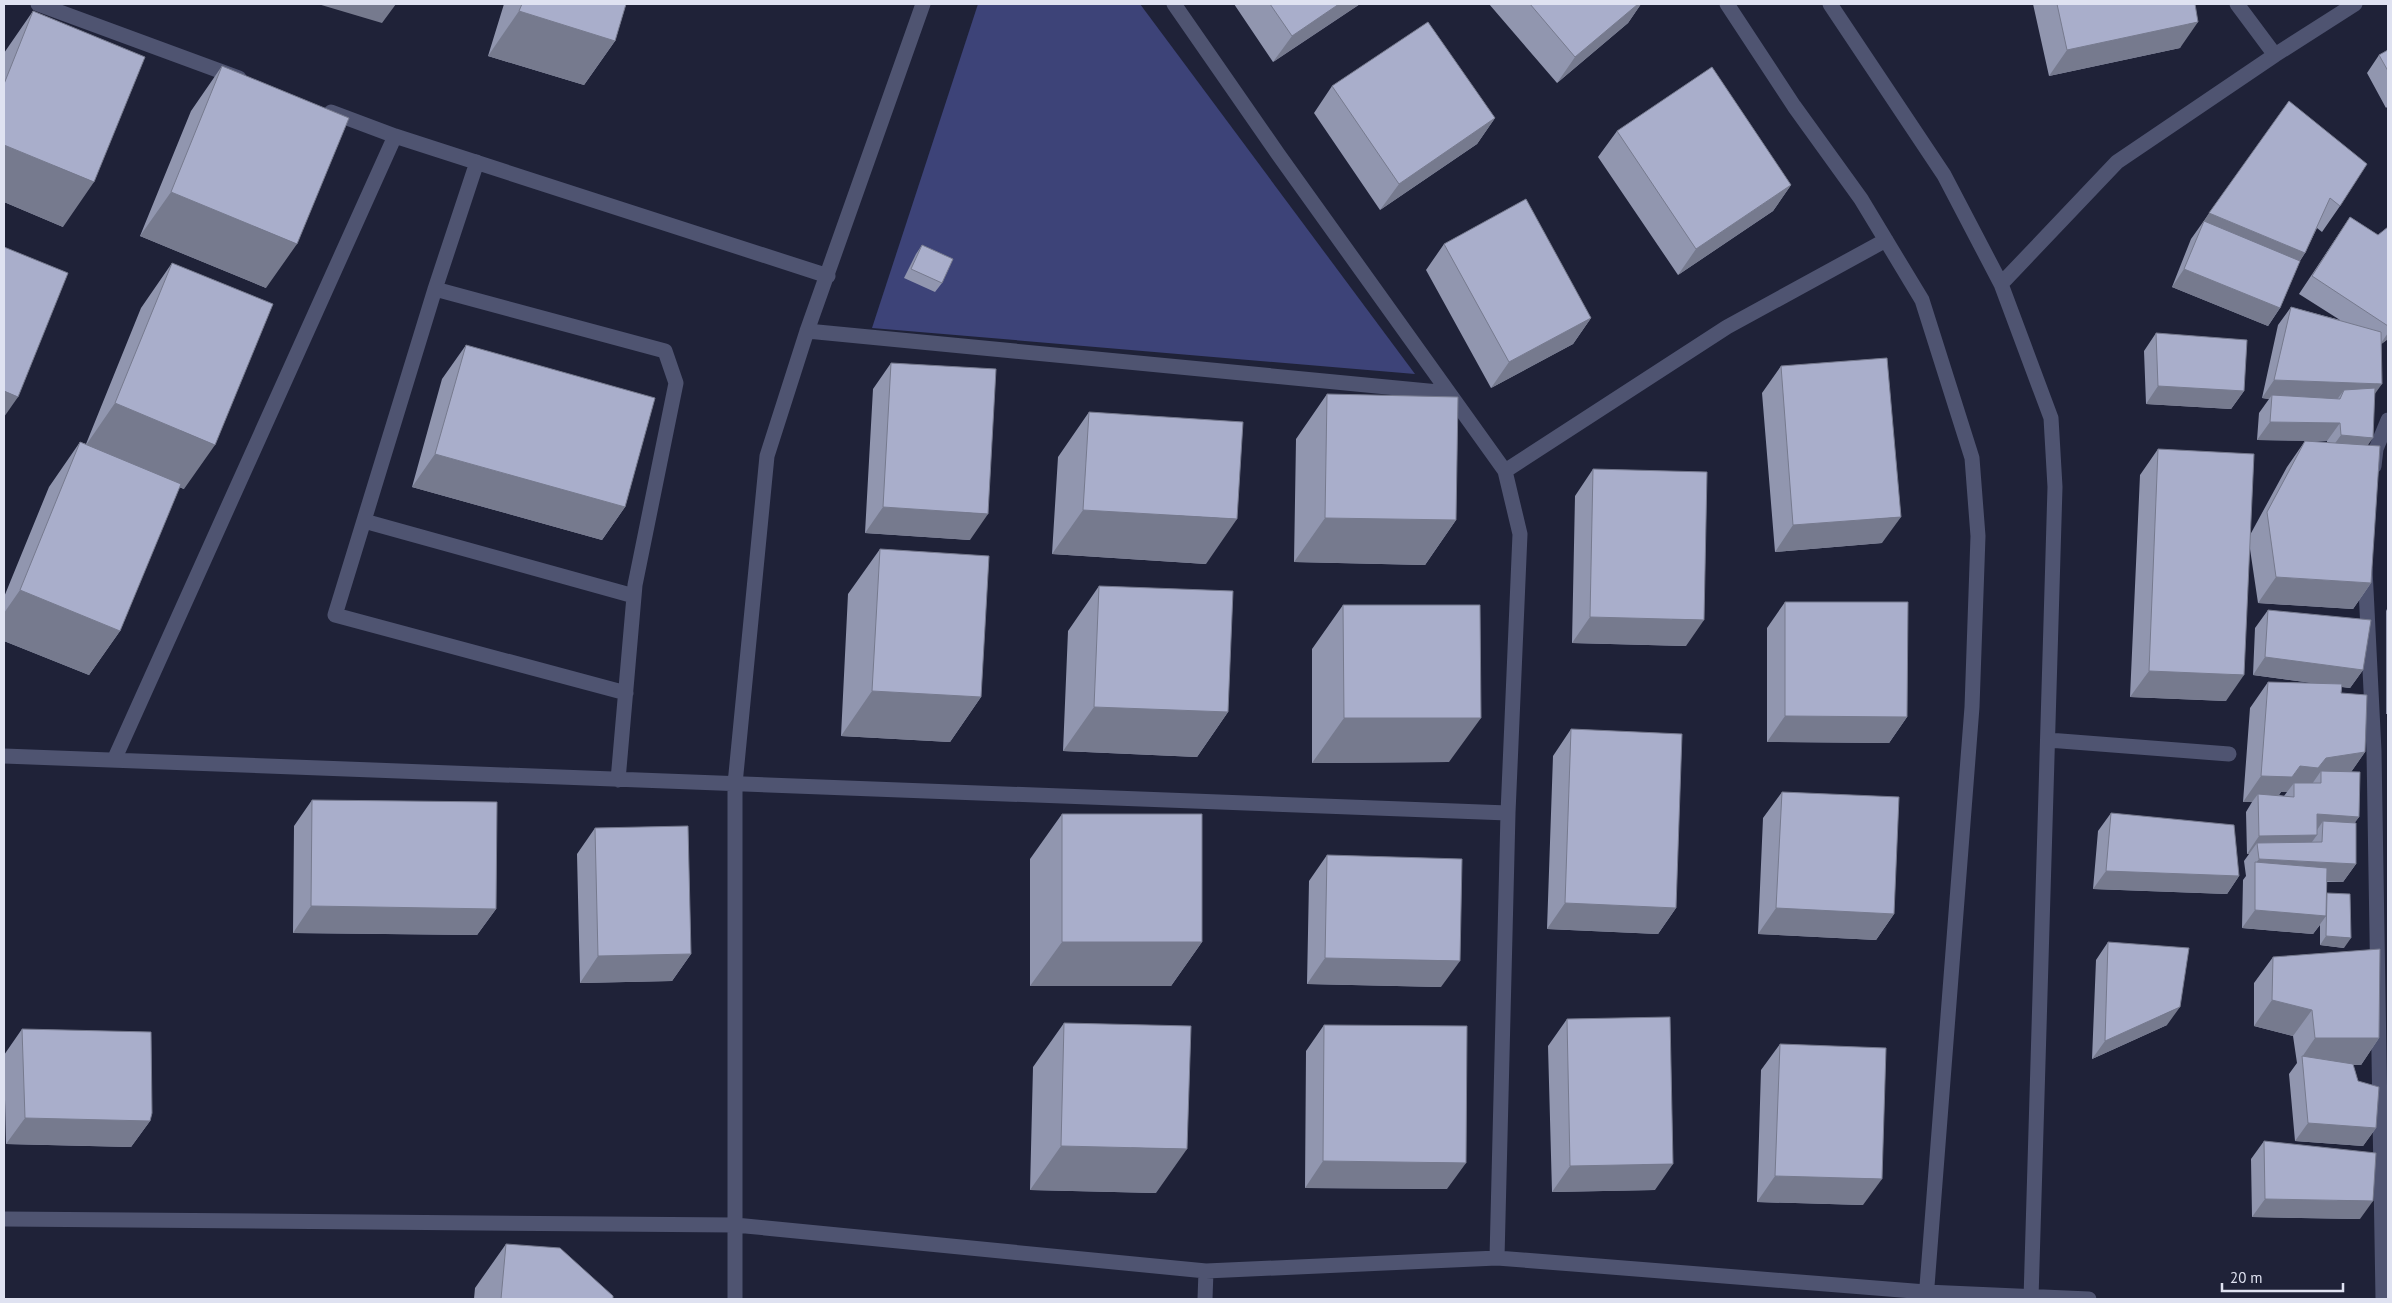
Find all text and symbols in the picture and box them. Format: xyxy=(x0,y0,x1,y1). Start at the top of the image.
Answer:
scale bar xyxy=(2222,1260,2343,1292)
text: 20 m xyxy=(2230,1268,2263,1287)

